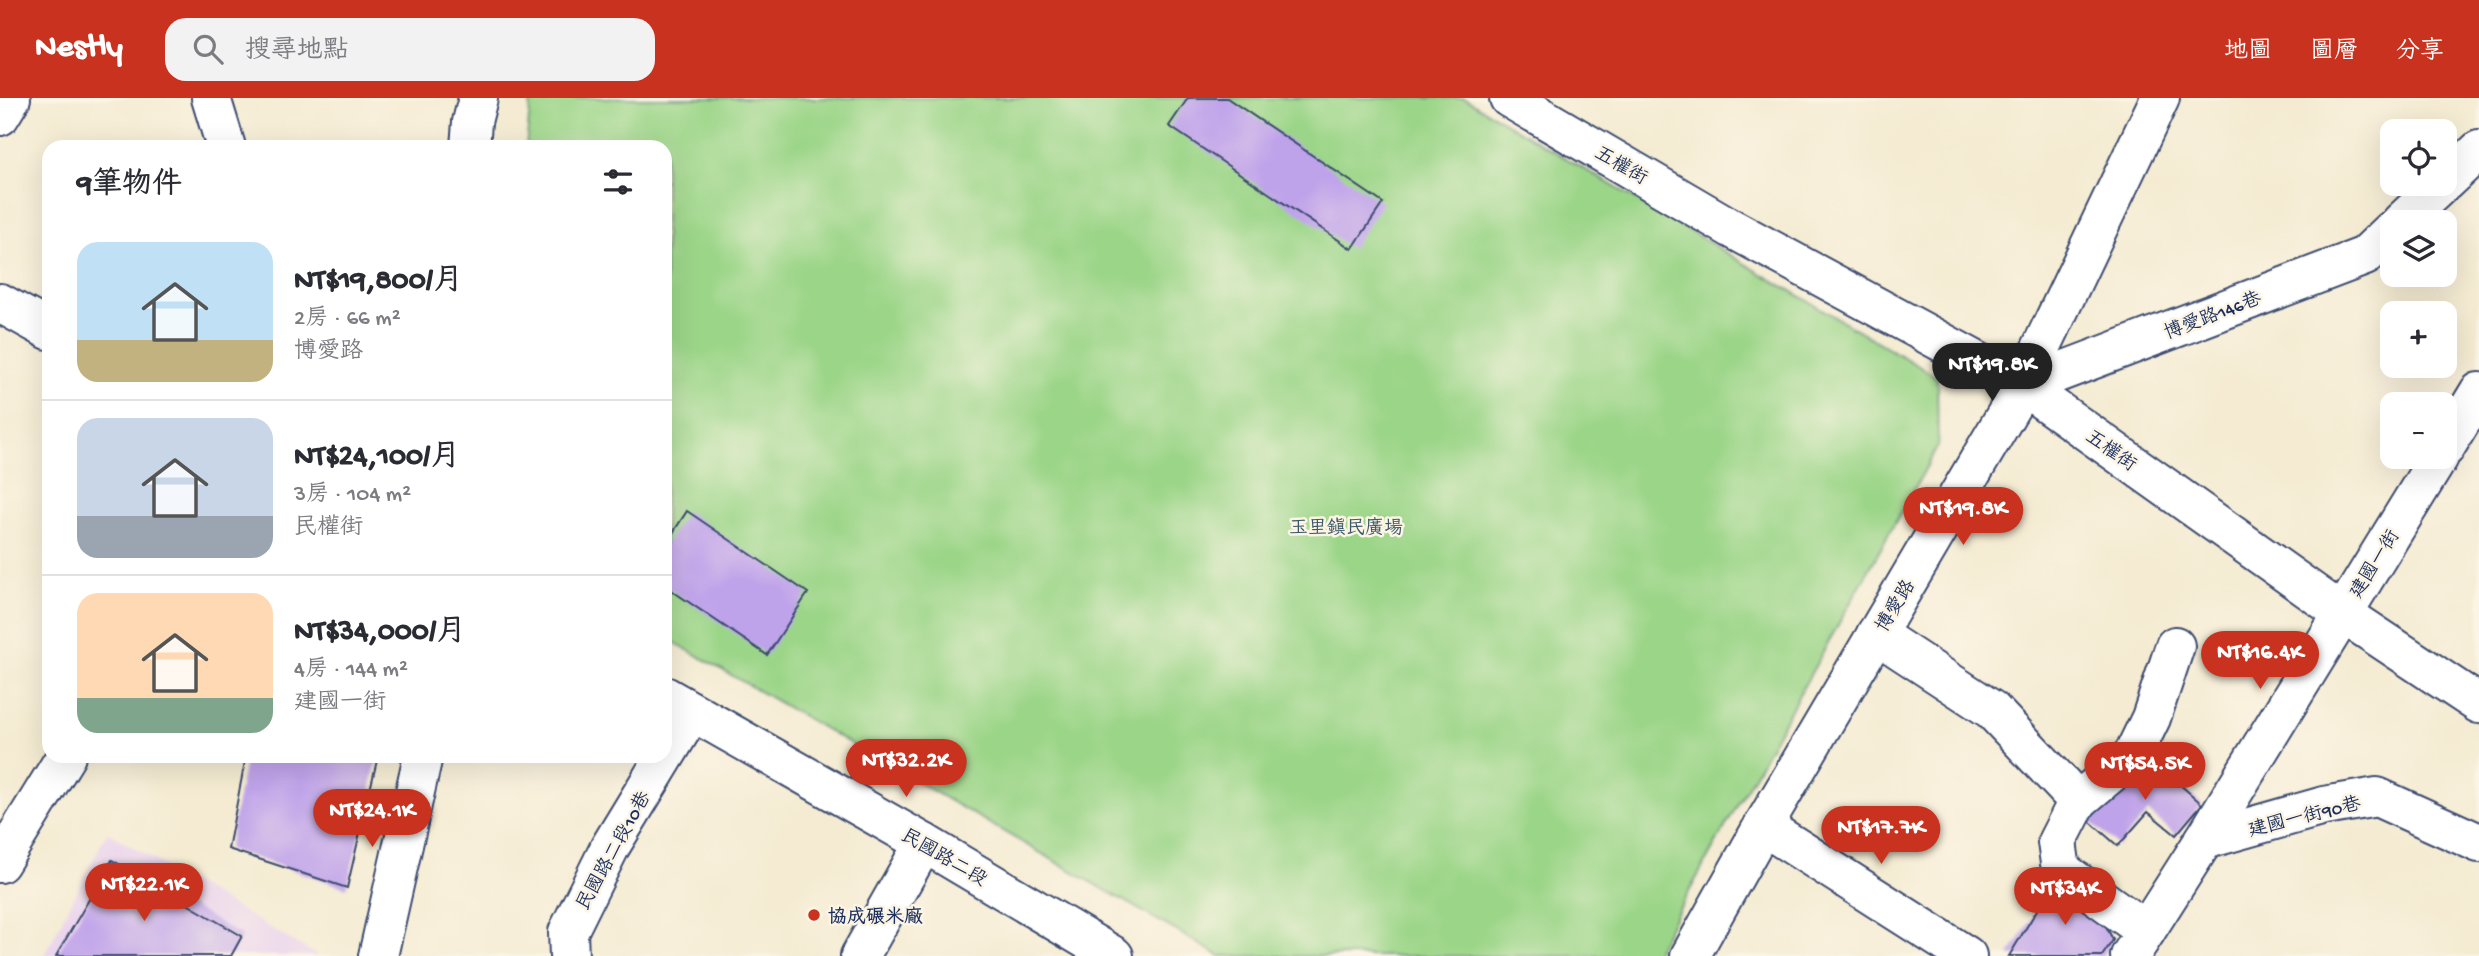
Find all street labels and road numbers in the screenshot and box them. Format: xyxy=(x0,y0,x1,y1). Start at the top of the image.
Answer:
street label: 五權街 xyxy=(1590,142,1651,191)
street label: 博愛路146巷 xyxy=(2161,287,2265,346)
street label: 五權街 xyxy=(2080,425,2141,478)
street label: 建國一街 xyxy=(2345,526,2406,603)
street label: 博愛路 xyxy=(1872,576,1922,637)
street label: 民國路二段10巷 xyxy=(572,788,657,915)
street label: 建國一街90巷 xyxy=(2246,792,2364,844)
street label: 民國路二段 xyxy=(896,824,991,893)

